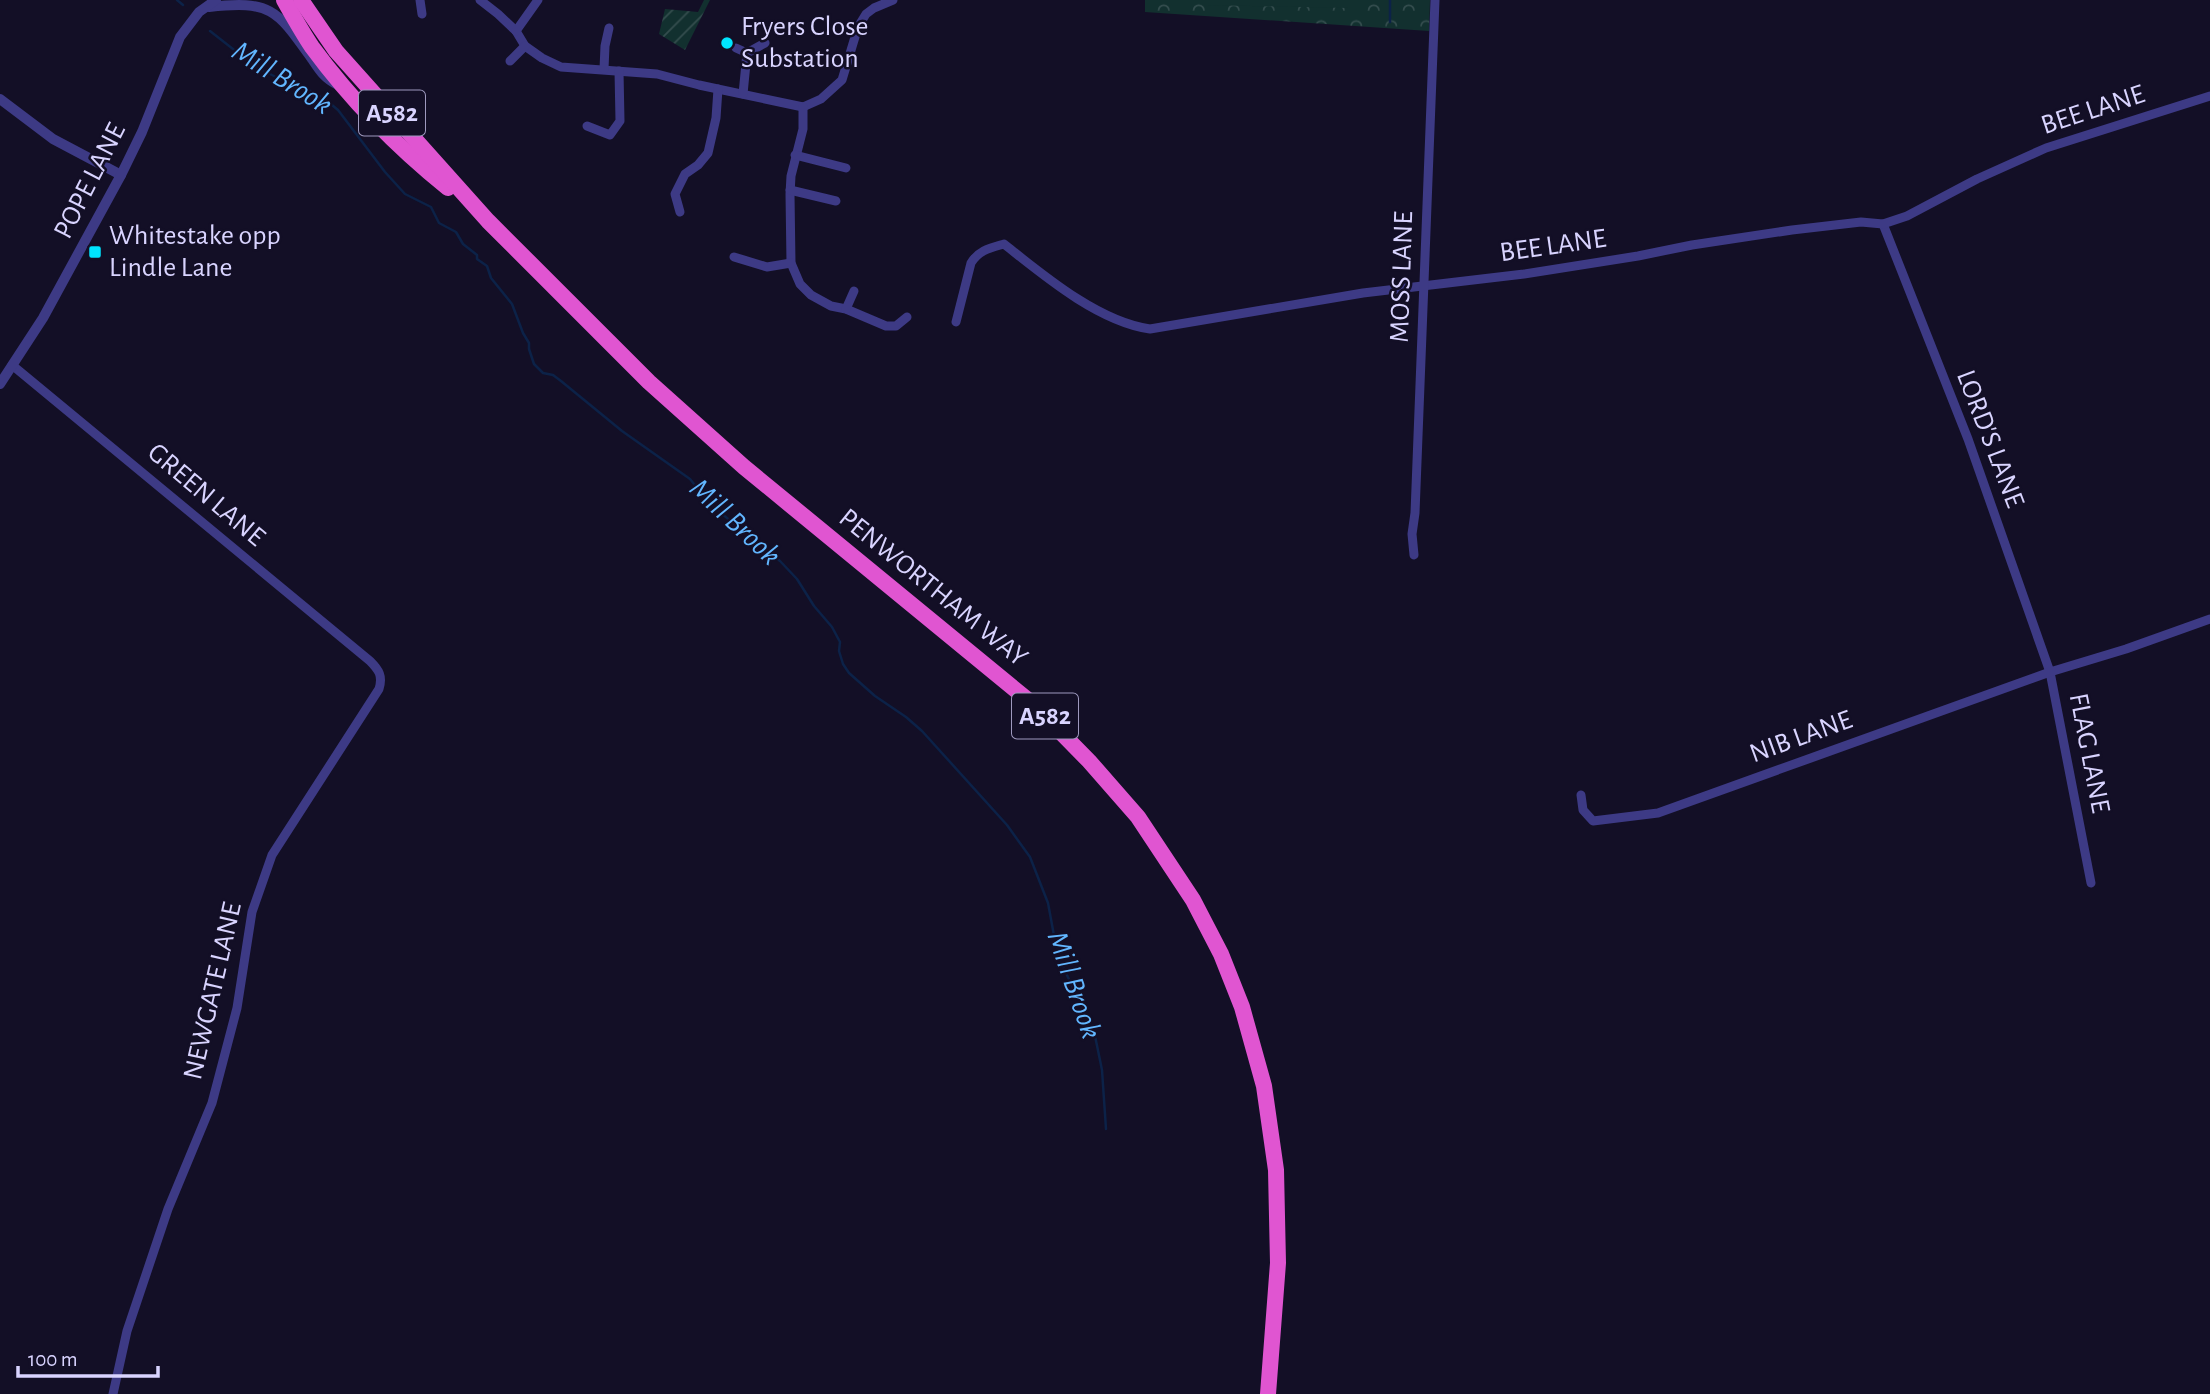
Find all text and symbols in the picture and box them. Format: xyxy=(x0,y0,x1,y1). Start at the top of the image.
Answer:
place label: Fryers Close Substation xyxy=(741,13,869,73)
marker: Fryers Close Substation xyxy=(719,35,735,51)
water label: Mill Brook xyxy=(227,36,337,120)
street label: BEE LANE xyxy=(2038,80,2148,140)
road number: A582 xyxy=(359,90,425,136)
street label: POPE LANE xyxy=(49,119,131,243)
street label: MOSS LANE xyxy=(1386,211,1418,343)
place label: Whitestake opp Lindle Lane xyxy=(109,222,281,282)
street label: BEE LANE xyxy=(1498,225,1608,267)
marker: Whitestake opp Lindle Lane xyxy=(87,244,103,260)
street label: LORD'S LANE xyxy=(1951,366,2029,512)
street label: GREEN LANE xyxy=(142,438,270,552)
water label: Mill Brook xyxy=(684,473,786,571)
street label: PENWORTHAM WAY xyxy=(834,504,1033,672)
street label: FLAG LANE xyxy=(2064,691,2114,815)
road number: A582 xyxy=(1012,694,1078,738)
street label: NIB LANE xyxy=(1746,706,1856,768)
street label: NEWGATE LANE xyxy=(179,900,247,1082)
water label: Mill Brook xyxy=(1042,927,1106,1043)
scale bar xyxy=(18,1334,158,1378)
text: 100 m xyxy=(28,1349,78,1370)

